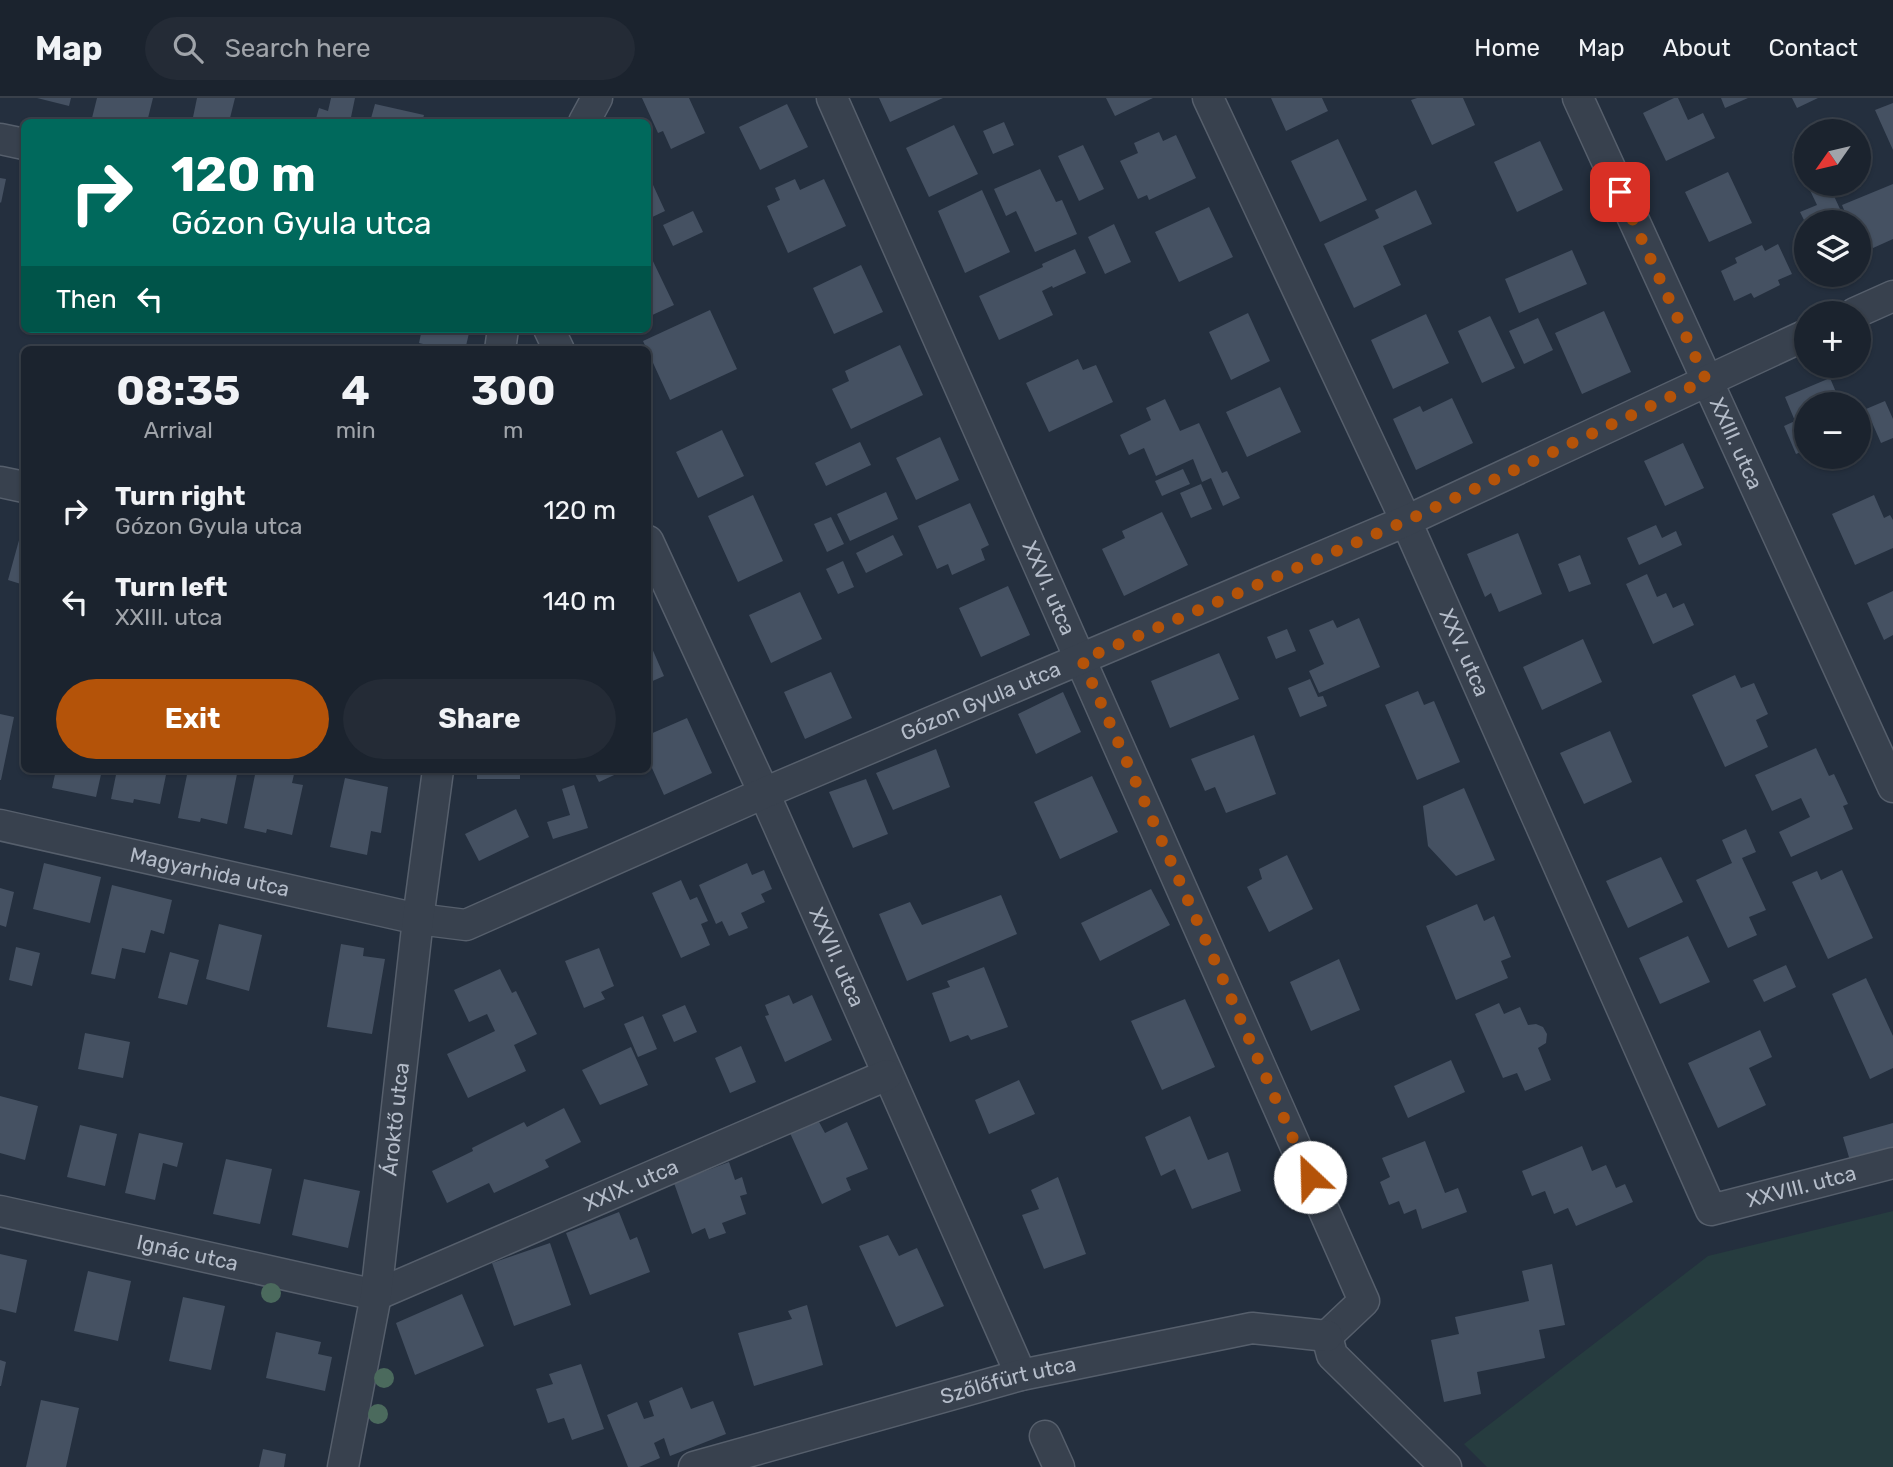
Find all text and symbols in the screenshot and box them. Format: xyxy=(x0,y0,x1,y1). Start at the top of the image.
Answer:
search box xyxy=(145,17,635,80)
text: Map xyxy=(35,29,103,68)
icon: search xyxy=(169,29,207,67)
text: Search here xyxy=(225,33,370,64)
text: Home xyxy=(1474,34,1540,62)
text: Map xyxy=(1578,34,1625,62)
text: About xyxy=(1663,34,1731,62)
text: Contact xyxy=(1769,34,1858,62)
north arrow xyxy=(1794,119,1871,196)
map controls xyxy=(1794,119,1871,469)
text: 120 m xyxy=(171,145,316,203)
icon: right xyxy=(56,147,147,238)
pin xyxy=(1590,162,1650,222)
icon: arrive xyxy=(1601,173,1639,211)
text: Gózon Gyula utca xyxy=(171,204,432,242)
button: layers xyxy=(1794,210,1871,287)
icon: left xyxy=(131,280,169,318)
text: Then xyxy=(56,284,117,315)
button: + xyxy=(1794,301,1871,378)
text: 08:35 xyxy=(116,366,240,416)
text: 4 xyxy=(341,366,370,416)
text: 300 xyxy=(471,366,556,416)
button: − xyxy=(1794,392,1871,469)
street label: XXIII. utca xyxy=(1705,394,1768,493)
text: Arrival xyxy=(144,416,213,444)
text: min xyxy=(336,416,376,444)
text: m xyxy=(503,416,524,444)
text: Turn right xyxy=(115,481,245,512)
icon: right xyxy=(56,492,94,530)
text: 120 m xyxy=(544,495,616,526)
text: Gózon Gyula utca xyxy=(115,512,302,540)
street label: XXVI. utca xyxy=(1017,537,1081,639)
text: Turn left xyxy=(115,572,227,603)
icon: left xyxy=(56,583,94,621)
text: 140 m xyxy=(543,586,616,617)
text: XXIII. utca xyxy=(115,603,222,631)
street label: XXV. utca xyxy=(1434,605,1495,700)
street label: Gózon Gyula utca xyxy=(897,656,1064,746)
button: Exit xyxy=(56,679,329,759)
button: Share xyxy=(343,679,616,759)
street label: Magyarhida utca xyxy=(128,842,292,902)
street label: XXVII. utca xyxy=(804,903,870,1011)
street label: Ároktő utca xyxy=(376,1061,414,1177)
position arrow xyxy=(1273,1140,1347,1214)
street label: XXIX. utca xyxy=(580,1153,682,1216)
street label: XXVIII. utca xyxy=(1744,1160,1859,1212)
street label: Ignác utca xyxy=(134,1229,241,1276)
street label: Szőlőfürt utca xyxy=(937,1351,1078,1409)

